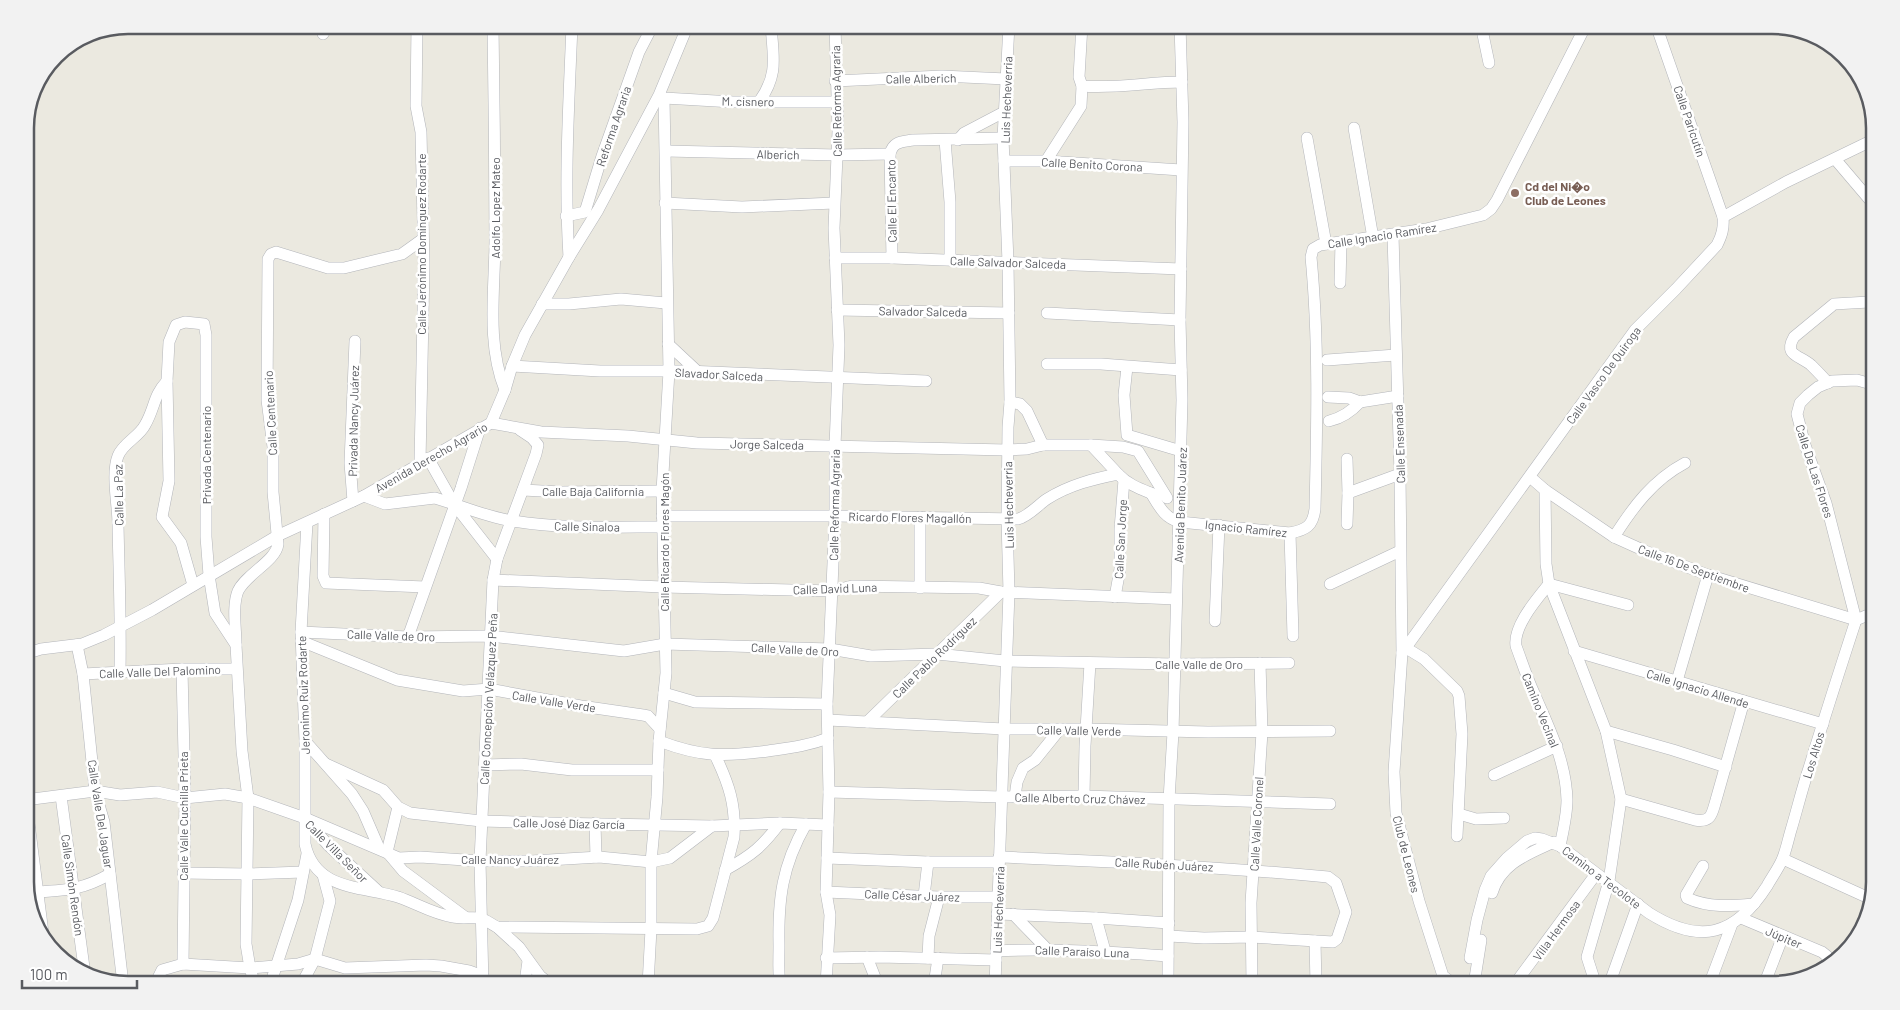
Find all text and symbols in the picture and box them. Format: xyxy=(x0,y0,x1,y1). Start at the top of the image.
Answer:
street label: Calle Reforma Agraria xyxy=(828,45,844,157)
street label: Luis Hecheverria xyxy=(997,56,1015,144)
street label: Calle Alberich xyxy=(886,70,956,86)
street label: Reforma Agraria xyxy=(593,84,633,168)
street label: Calle Paricutín xyxy=(1671,84,1709,158)
street label: M. cisnero xyxy=(721,94,775,108)
street label: Alberich xyxy=(756,147,800,161)
street label: Calle Jerónimo Domínguez Rodarte xyxy=(414,153,428,335)
street label: Calle Benito Corona xyxy=(1041,154,1143,174)
street label: Adolfo Lopez Mateo xyxy=(488,157,502,259)
street label: Calle El Encanto xyxy=(883,159,899,243)
place label: Cd del Ni�o Club de Leones xyxy=(1525,179,1606,207)
marker: Cd del Ni�o Club de Leones xyxy=(1509,187,1521,199)
street label: Calle Ignacio Ramírez xyxy=(1327,219,1437,251)
street label: Calle Salvador Salceda xyxy=(950,253,1066,271)
street label: Salvador Salceda xyxy=(879,303,967,319)
street label: Calle Vasco De Quiroga xyxy=(1563,323,1643,427)
street label: Privada Nancy Juárez xyxy=(345,365,361,477)
street label: Slavador Salceda xyxy=(674,365,764,383)
street label: Calle Centenario xyxy=(261,370,279,456)
street label: Calle Ensenada xyxy=(1391,404,1407,484)
street label: Privada Centenario xyxy=(199,406,213,504)
street label: Avenida Derecho Agrario xyxy=(372,419,490,495)
street label: Calle De Las Flores xyxy=(1793,422,1837,520)
street label: Jorge Salceda xyxy=(730,436,804,452)
street label: Avenida Benito Juárez xyxy=(1171,447,1189,563)
street label: Calle Reforma Agraria xyxy=(826,449,842,561)
street label: Luis Hecheverria xyxy=(1000,461,1016,549)
street label: Calle La Paz xyxy=(110,464,126,526)
street label: Calle Ricardo Flores Magón xyxy=(657,472,671,612)
street label: Calle Baja California xyxy=(542,484,644,498)
street label: Calle San Jorge xyxy=(1111,499,1129,579)
street label: Ricardo Flores Magallón xyxy=(848,509,972,525)
street label: Ignacio Ramírez xyxy=(1204,517,1288,539)
street label: Calle Sinaloa xyxy=(554,518,620,534)
street label: Calle 16 De Septiembre xyxy=(1636,541,1752,595)
street label: Calle David Luna xyxy=(792,580,878,596)
street label: Calle Concepción Velázquez Peña xyxy=(477,613,499,785)
street label: Calle Pablo Rodríguez xyxy=(889,613,979,701)
street label: Calle Valle de Oro xyxy=(347,626,435,644)
street label: Jeronimo Ruiz Rodarte xyxy=(294,635,312,755)
street label: Calle Valle de Oro xyxy=(751,640,839,658)
street label: Calle Valle de Oro xyxy=(1155,657,1243,671)
street label: Calle Valle Del Palomino xyxy=(99,662,221,680)
street label: Calle Ignacio Allende xyxy=(1645,666,1751,710)
street label: Camino Vecinal xyxy=(1520,671,1562,749)
street label: Calle Valle Verde xyxy=(511,687,597,715)
street label: Calle Valle Verde xyxy=(1037,722,1121,738)
street label: Los Altos xyxy=(1799,730,1827,780)
street label: Calle Valle Cuchilla Prieta xyxy=(176,751,190,881)
street label: Calle Valle Del Jaguar xyxy=(85,759,117,870)
street label: Calle Valle Coronel xyxy=(1247,776,1265,872)
street label: Calle Alberto Cruz Chávez xyxy=(1014,790,1146,806)
street label: Club de Leones xyxy=(1391,814,1423,894)
street label: Calle José Díaz García xyxy=(513,815,625,831)
street label: Calle Villa Señor xyxy=(303,817,372,886)
street label: Calle Simón Rendón xyxy=(59,833,87,937)
street label: Camino a Tecolote xyxy=(1560,843,1644,911)
street label: Calle Nancy Juárez xyxy=(461,852,559,866)
street label: Calle Rubén Juárez xyxy=(1114,854,1214,874)
street label: Luis Hecheverria xyxy=(989,866,1007,954)
street label: Calle César Juárez xyxy=(864,886,960,904)
street label: Villa Hermosa xyxy=(1529,897,1583,963)
street label: Júpiter xyxy=(1764,923,1805,951)
street label: Calle Paraíso Luna xyxy=(1035,942,1129,960)
scale bar xyxy=(22,958,138,990)
text: 100 m xyxy=(30,965,68,983)

